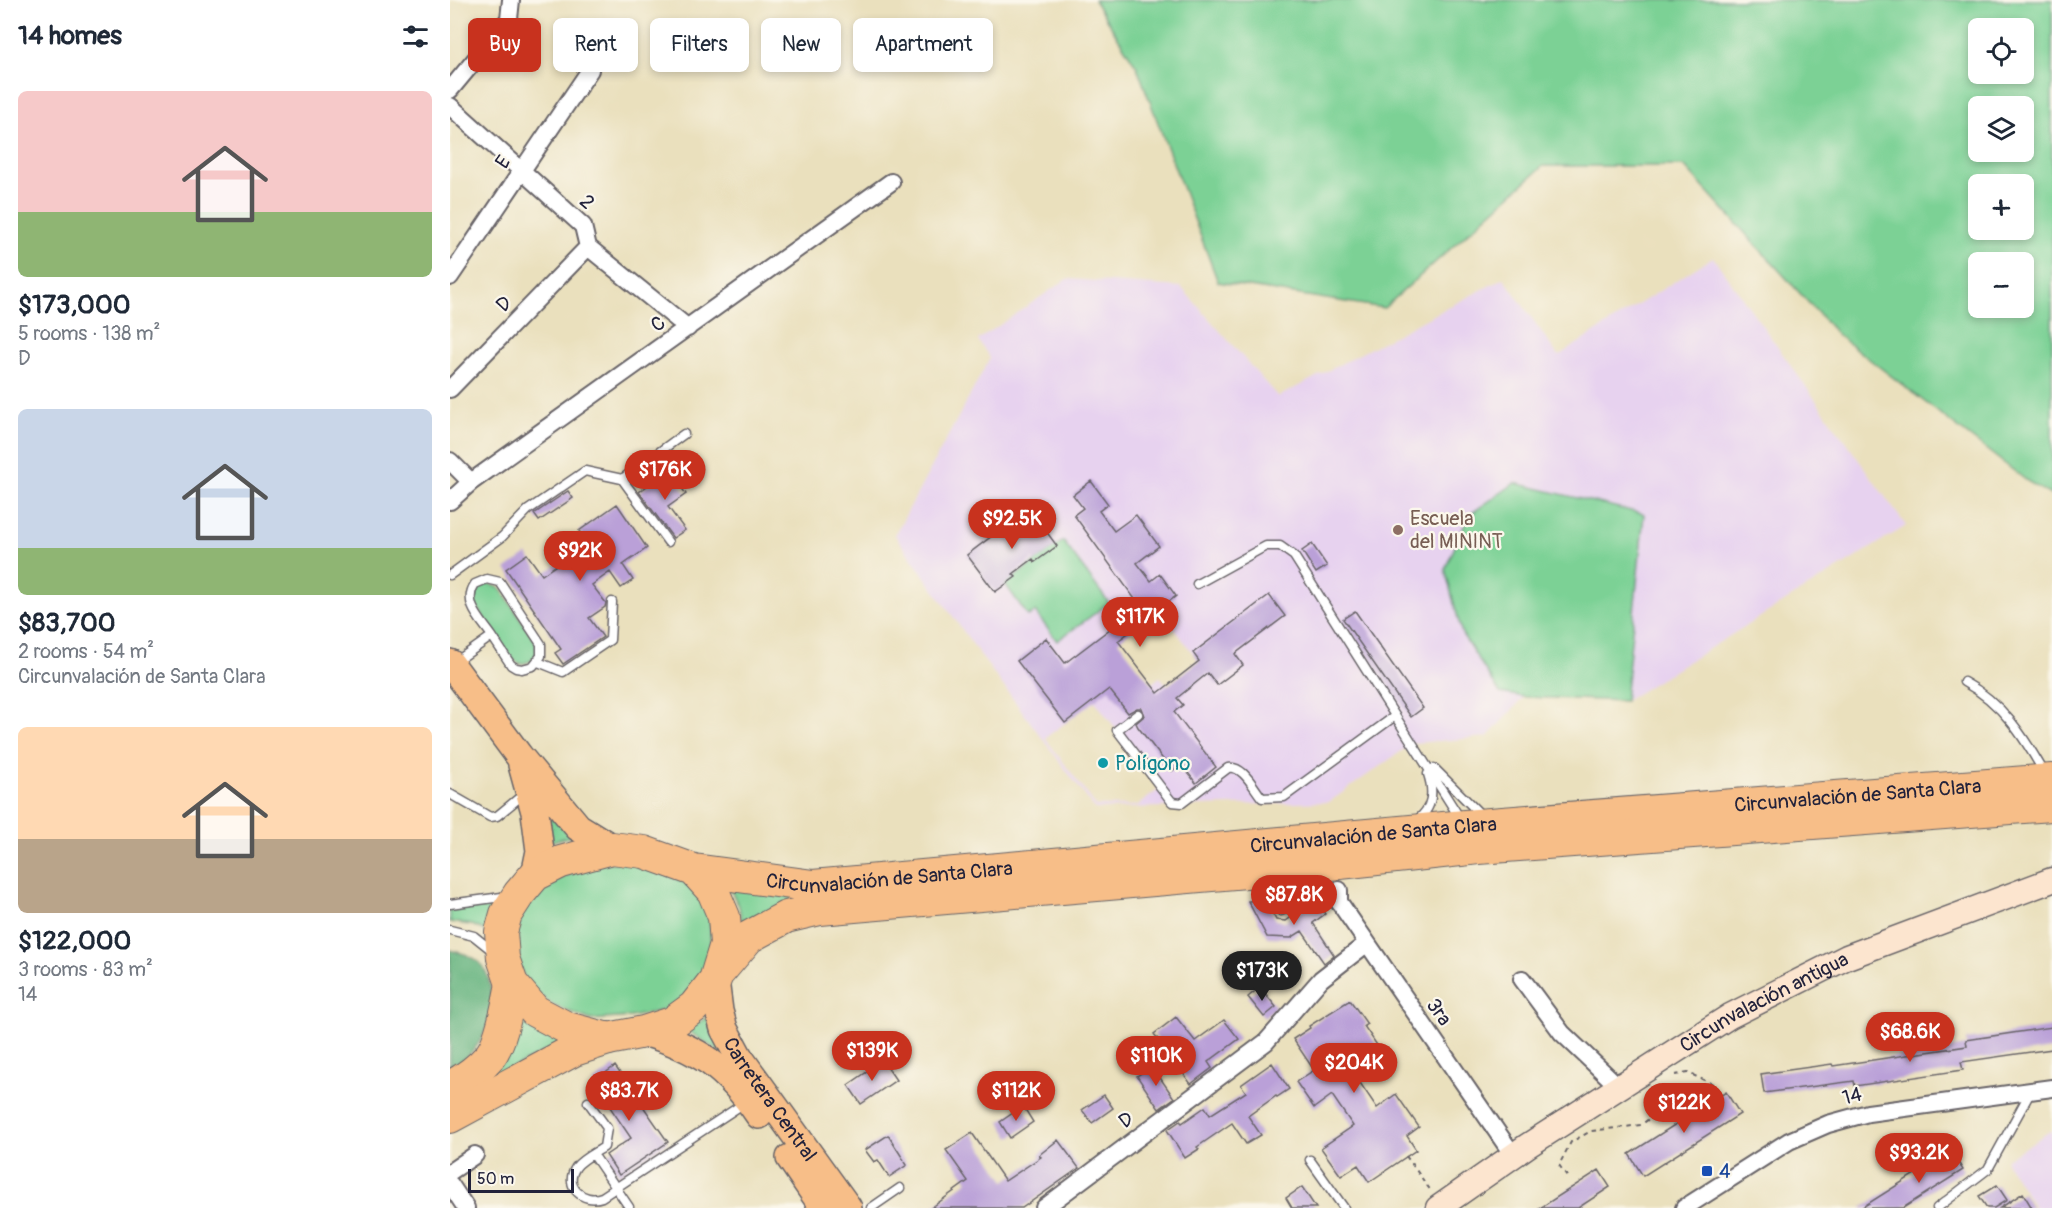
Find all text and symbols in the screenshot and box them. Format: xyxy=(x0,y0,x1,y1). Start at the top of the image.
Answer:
chip: Buy xyxy=(468,18,541,72)
chip: Rent xyxy=(553,18,638,72)
chip: Filters xyxy=(650,18,749,72)
chip: New xyxy=(761,18,841,72)
chip: Apartment xyxy=(853,18,993,72)
map controls xyxy=(1968,18,2034,318)
button: locate xyxy=(1968,18,2034,84)
text: 14 homes xyxy=(18,20,122,52)
icon: filters xyxy=(399,20,432,53)
button: layers xyxy=(1968,96,2034,162)
icon: home xyxy=(171,130,279,238)
street label: E xyxy=(490,151,516,173)
button: + xyxy=(1968,174,2034,240)
street label: 2 xyxy=(574,189,600,215)
button: − xyxy=(1968,252,2034,318)
text: $173,000 xyxy=(18,289,130,321)
street label: D xyxy=(491,291,517,317)
street label: C xyxy=(646,310,670,338)
text: 5 rooms · 138 m² xyxy=(18,321,160,346)
text: D xyxy=(18,346,31,371)
icon: home xyxy=(171,448,279,556)
pin: $176K xyxy=(623,450,707,501)
text: $176K xyxy=(639,457,691,482)
pin: $92.5K xyxy=(963,499,1061,550)
text: $92.5K xyxy=(982,506,1042,531)
place label: Escuela del MININT xyxy=(1410,506,1503,554)
marker: Escuela del MININT xyxy=(1391,523,1405,537)
pin: $92K xyxy=(544,531,616,582)
text: $92K xyxy=(558,538,602,563)
pin: $117K xyxy=(1098,597,1182,648)
text: $117K xyxy=(1115,604,1165,629)
text: $83,700 xyxy=(18,607,116,639)
text: 2 rooms · 54 m² xyxy=(18,639,154,664)
text: Circunvalación de Santa Clara xyxy=(18,664,265,689)
place label: Polígono xyxy=(1115,751,1190,776)
marker: Polígono xyxy=(1096,756,1110,770)
icon: home xyxy=(171,766,279,874)
street label: Circunvalación de Santa Clara xyxy=(1733,773,1982,817)
street label: Circunvalación de Santa Clara xyxy=(1249,811,1498,858)
street label: Circunvalación de Santa Clara xyxy=(765,855,1014,899)
pin: $87.8K xyxy=(1245,875,1343,926)
text: $87.8K xyxy=(1265,882,1323,907)
text: $122,000 xyxy=(18,925,131,957)
street label: Circunvalación antigua xyxy=(1675,946,1852,1058)
pin: $173K xyxy=(1220,951,1304,1002)
text: 3 rooms · 83 m² xyxy=(18,957,153,982)
text: $173K xyxy=(1236,958,1288,983)
text: 14 xyxy=(18,982,37,1007)
street label: 3ra xyxy=(1421,994,1457,1030)
pin: $68.6K xyxy=(1861,1012,1959,1063)
text: $68.6K xyxy=(1880,1019,1940,1044)
pin: $139K xyxy=(830,1031,914,1082)
street label: Carretera Central xyxy=(718,1033,823,1166)
pin: $110K xyxy=(1114,1036,1198,1087)
text: $139K xyxy=(846,1038,898,1063)
text: $110K xyxy=(1130,1043,1182,1068)
pin: $204K xyxy=(1312,1043,1396,1094)
text: $204K xyxy=(1324,1050,1384,1075)
pin: $83.7K xyxy=(580,1071,678,1122)
pin: $112K xyxy=(974,1071,1058,1122)
text: $83.7K xyxy=(599,1078,659,1103)
text: $112K xyxy=(991,1078,1041,1103)
street label: 14 xyxy=(1840,1081,1865,1110)
pin: $122K xyxy=(1642,1083,1726,1134)
text: $122K xyxy=(1657,1090,1711,1115)
street label: D xyxy=(1113,1106,1139,1134)
pin: $93.2K xyxy=(1870,1133,1968,1184)
text: $93.2K xyxy=(1889,1140,1949,1165)
place label: 4 xyxy=(1719,1159,1731,1184)
marker: 4 xyxy=(1700,1164,1714,1178)
scale bar xyxy=(468,1166,574,1194)
text: 50 m xyxy=(477,1169,514,1189)

